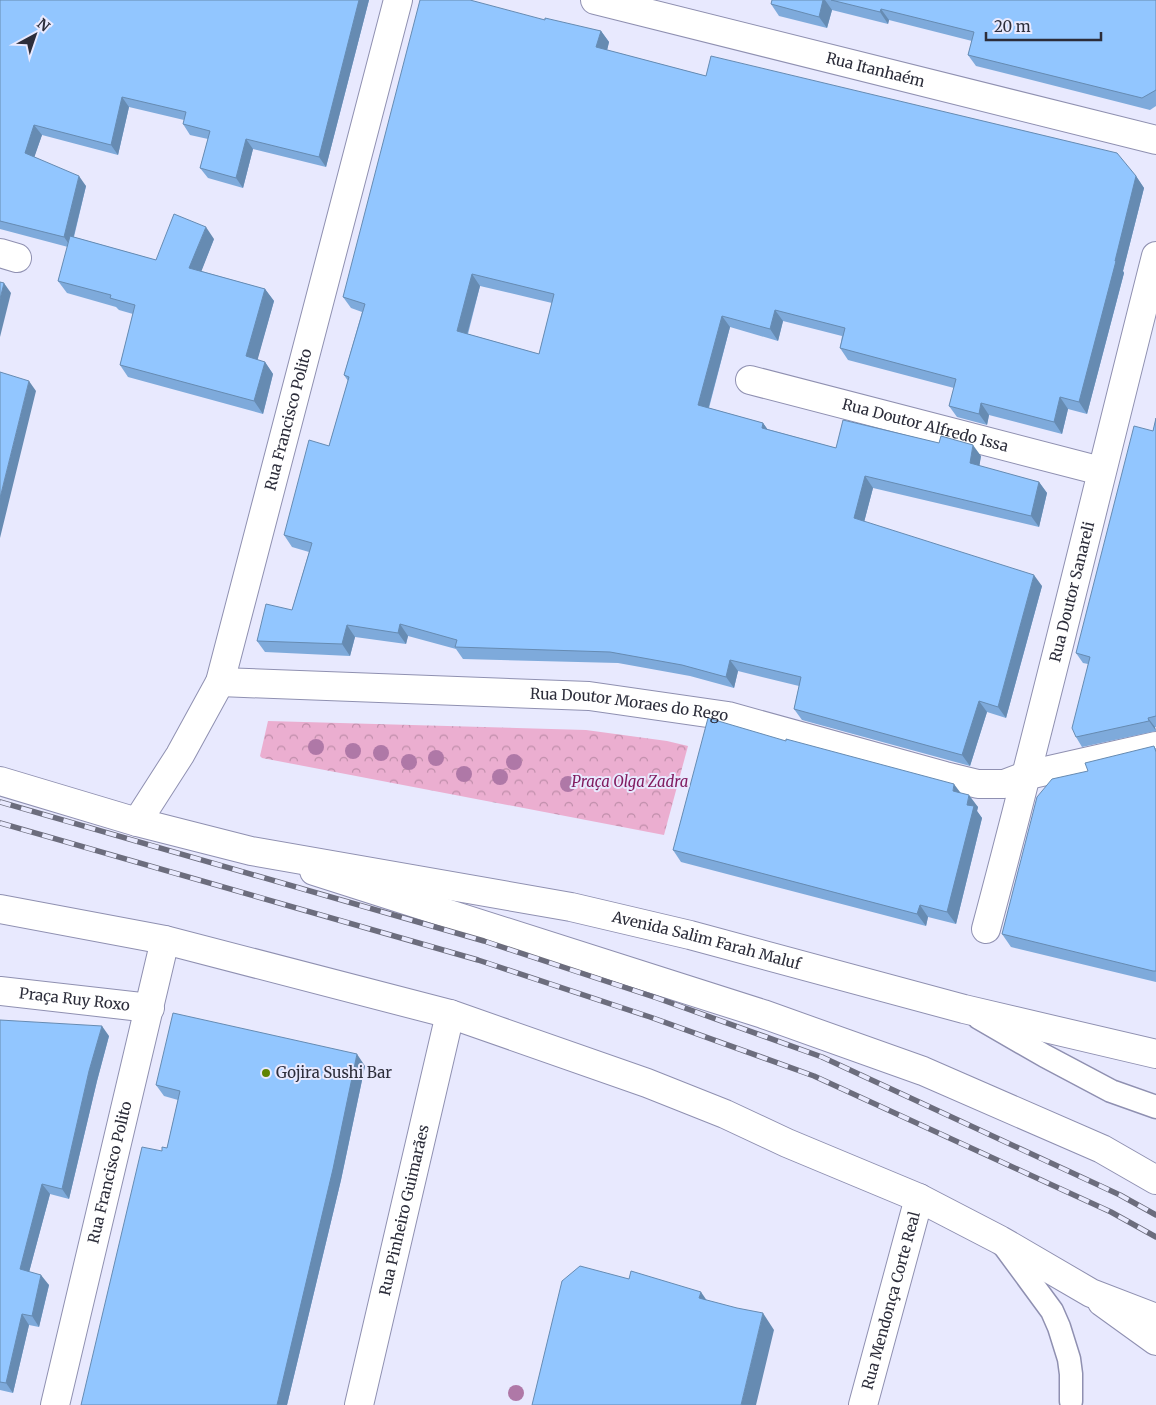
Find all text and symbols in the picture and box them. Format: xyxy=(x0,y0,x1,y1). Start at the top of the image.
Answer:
north arrow xyxy=(10,10,60,60)
scale bar xyxy=(986,10,1101,42)
text: N xyxy=(33,15,53,35)
text: 20 m xyxy=(994,17,1031,36)
street label: Rua Itanhaém xyxy=(824,48,927,91)
street label: Rua Francisco Polito xyxy=(260,346,316,492)
street label: Rua Doutor Alfredo Issa xyxy=(840,394,1011,456)
street label: Rua Doutor Sanareli xyxy=(1045,519,1098,664)
street label: Rua Doutor Moraes do Rego xyxy=(530,684,730,725)
park label: Praça Olga Zadra xyxy=(572,772,688,791)
street label: Avenida Salim Farah Maluf xyxy=(609,907,804,974)
street label: Praça Ruy Roxo xyxy=(18,983,131,1015)
place label: Gojira Sushi Bar xyxy=(276,1063,392,1082)
marker: Gojira Sushi Bar xyxy=(260,1067,272,1079)
street label: Rua Francisco Polito xyxy=(83,1099,136,1245)
street label: Rua Pinheiro Guimarães xyxy=(375,1123,433,1297)
street label: Rua Mendonça Corte Real xyxy=(858,1209,924,1392)

